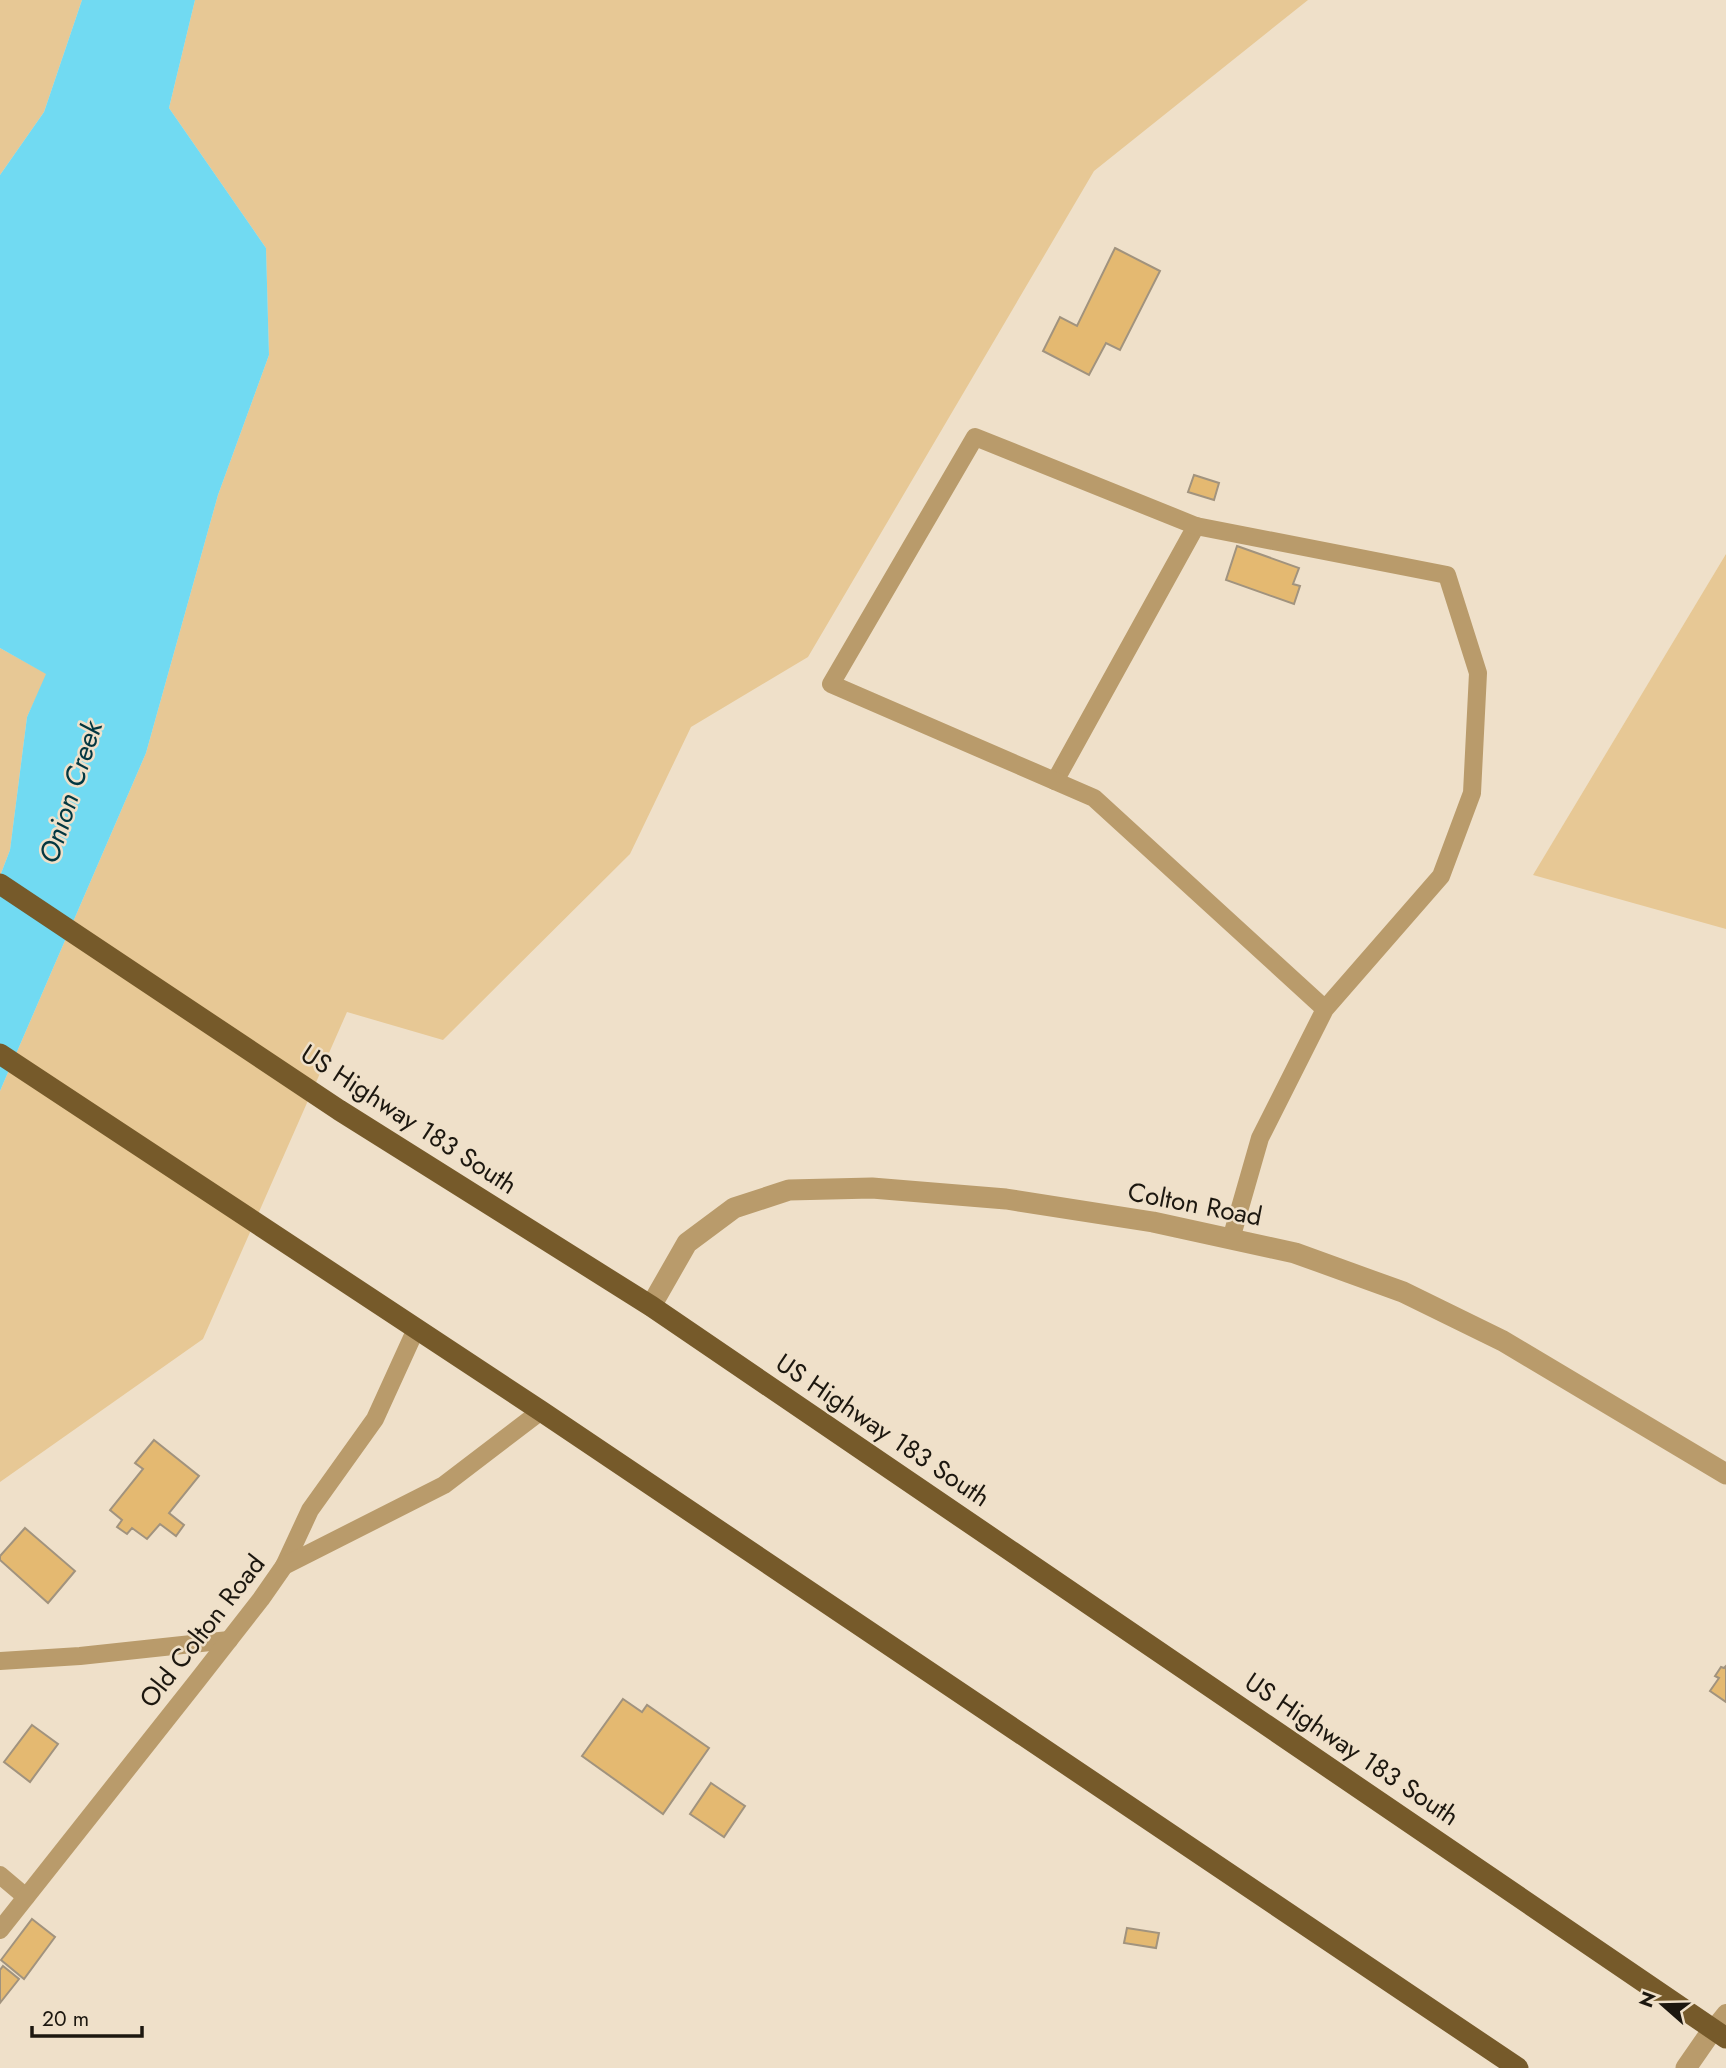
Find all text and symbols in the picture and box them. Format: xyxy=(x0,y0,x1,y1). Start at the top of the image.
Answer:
water label: Onion Creek xyxy=(28,715,113,869)
street label: US Highway 183 South xyxy=(293,1035,525,1203)
street label: Colton Road xyxy=(1125,1172,1265,1236)
street label: US Highway 183 South xyxy=(768,1344,998,1516)
street label: Old Colton Road xyxy=(130,1546,274,1716)
street label: US Highway 183 South xyxy=(1237,1663,1467,1835)
north arrow xyxy=(1628,1970,1698,2040)
text: N xyxy=(1632,1988,1663,2011)
scale bar xyxy=(32,1994,142,2038)
text: 20 m xyxy=(42,2004,89,2034)

